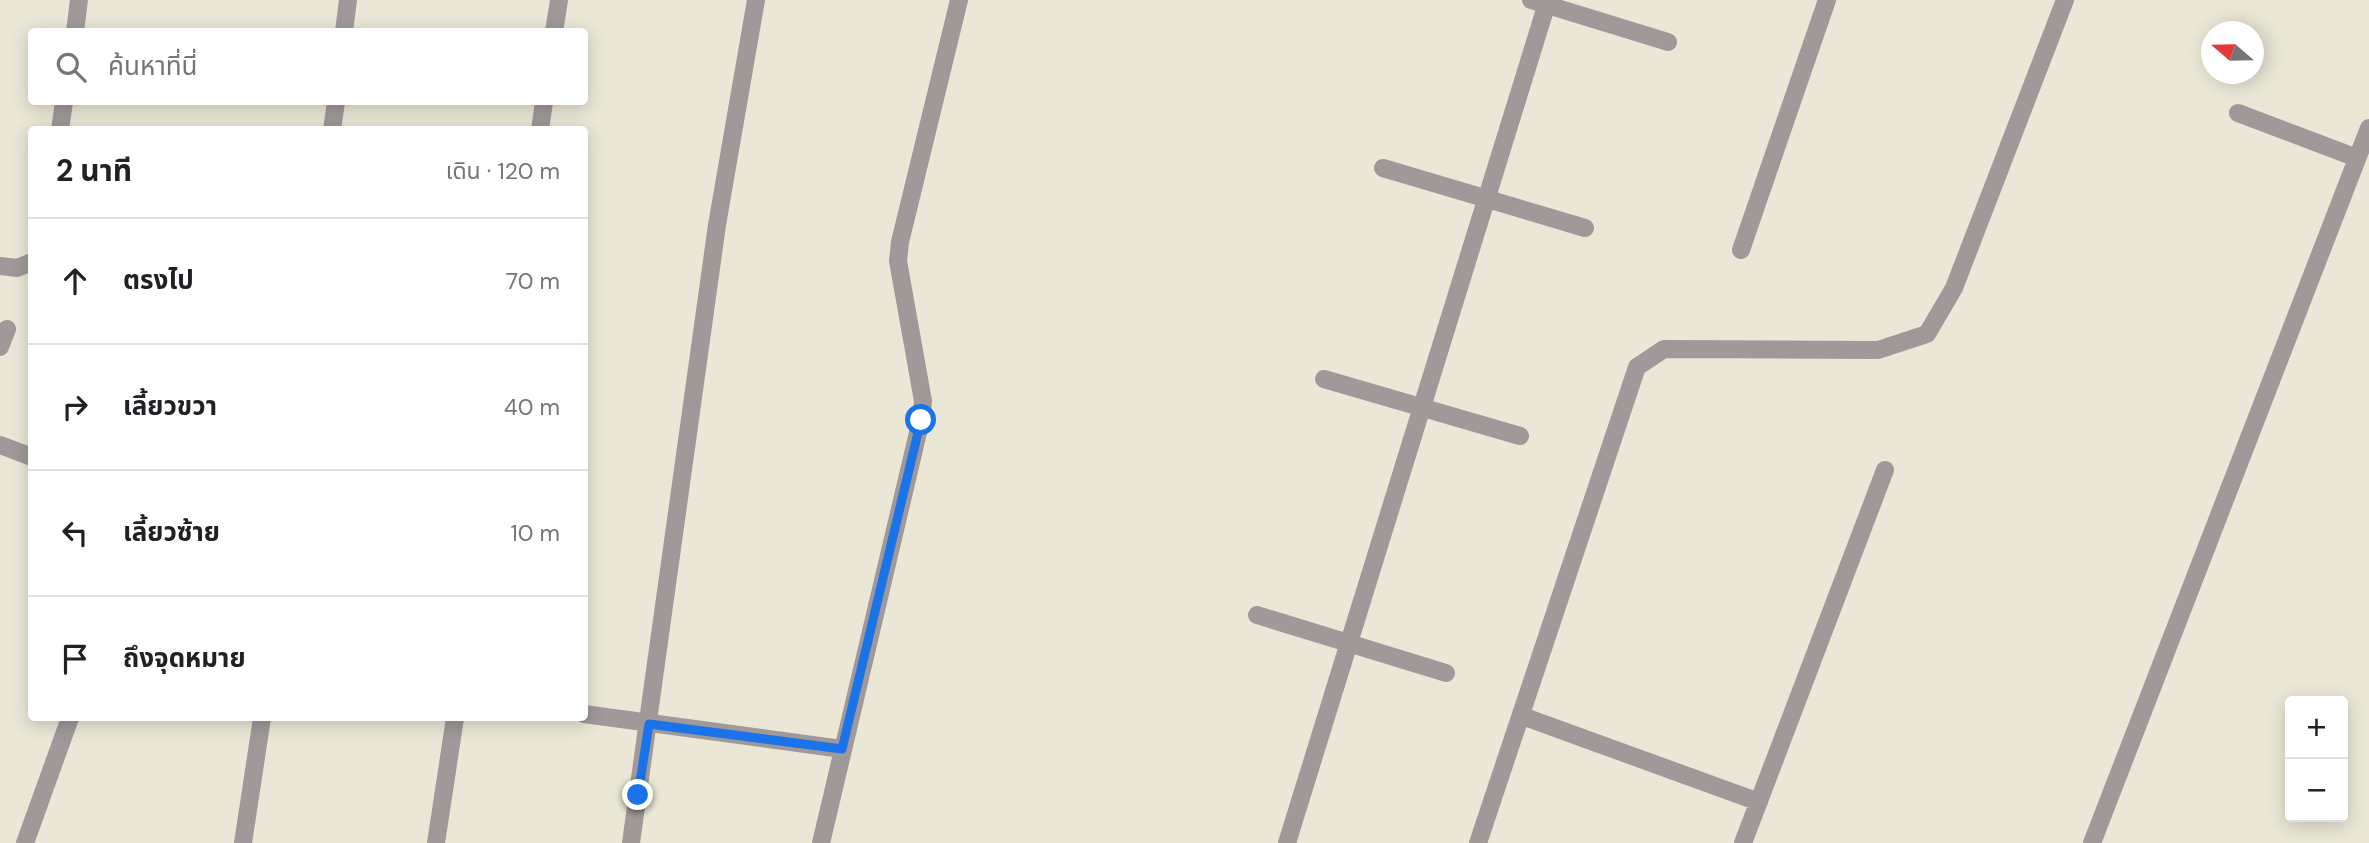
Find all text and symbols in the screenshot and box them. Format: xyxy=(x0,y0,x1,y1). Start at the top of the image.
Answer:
north arrow xyxy=(2201,21,2264,84)
search box xyxy=(28,28,588,105)
icon: search xyxy=(52,48,90,86)
text: ค้นหาที่นี่ xyxy=(108,49,198,83)
text: 2 นาที xyxy=(56,151,132,190)
text: เดิน · 120 m xyxy=(446,156,560,186)
icon: ahead xyxy=(56,262,94,300)
text: ตรงไป xyxy=(123,263,194,297)
text: 70 m xyxy=(506,266,560,296)
icon: right xyxy=(56,388,94,426)
text: เลี้ยวขวา xyxy=(123,389,217,423)
text: 40 m xyxy=(504,392,560,422)
route start xyxy=(905,404,936,435)
icon: left xyxy=(56,514,94,552)
text: เลี้ยวซ้าย xyxy=(123,515,220,549)
text: 10 m xyxy=(510,518,560,548)
icon: arrive xyxy=(56,640,94,678)
text: ถึงจุดหมาย xyxy=(123,641,246,675)
map controls xyxy=(2285,696,2348,822)
button: + xyxy=(2285,696,2348,759)
button: − xyxy=(2285,759,2348,822)
route end xyxy=(622,779,653,810)

